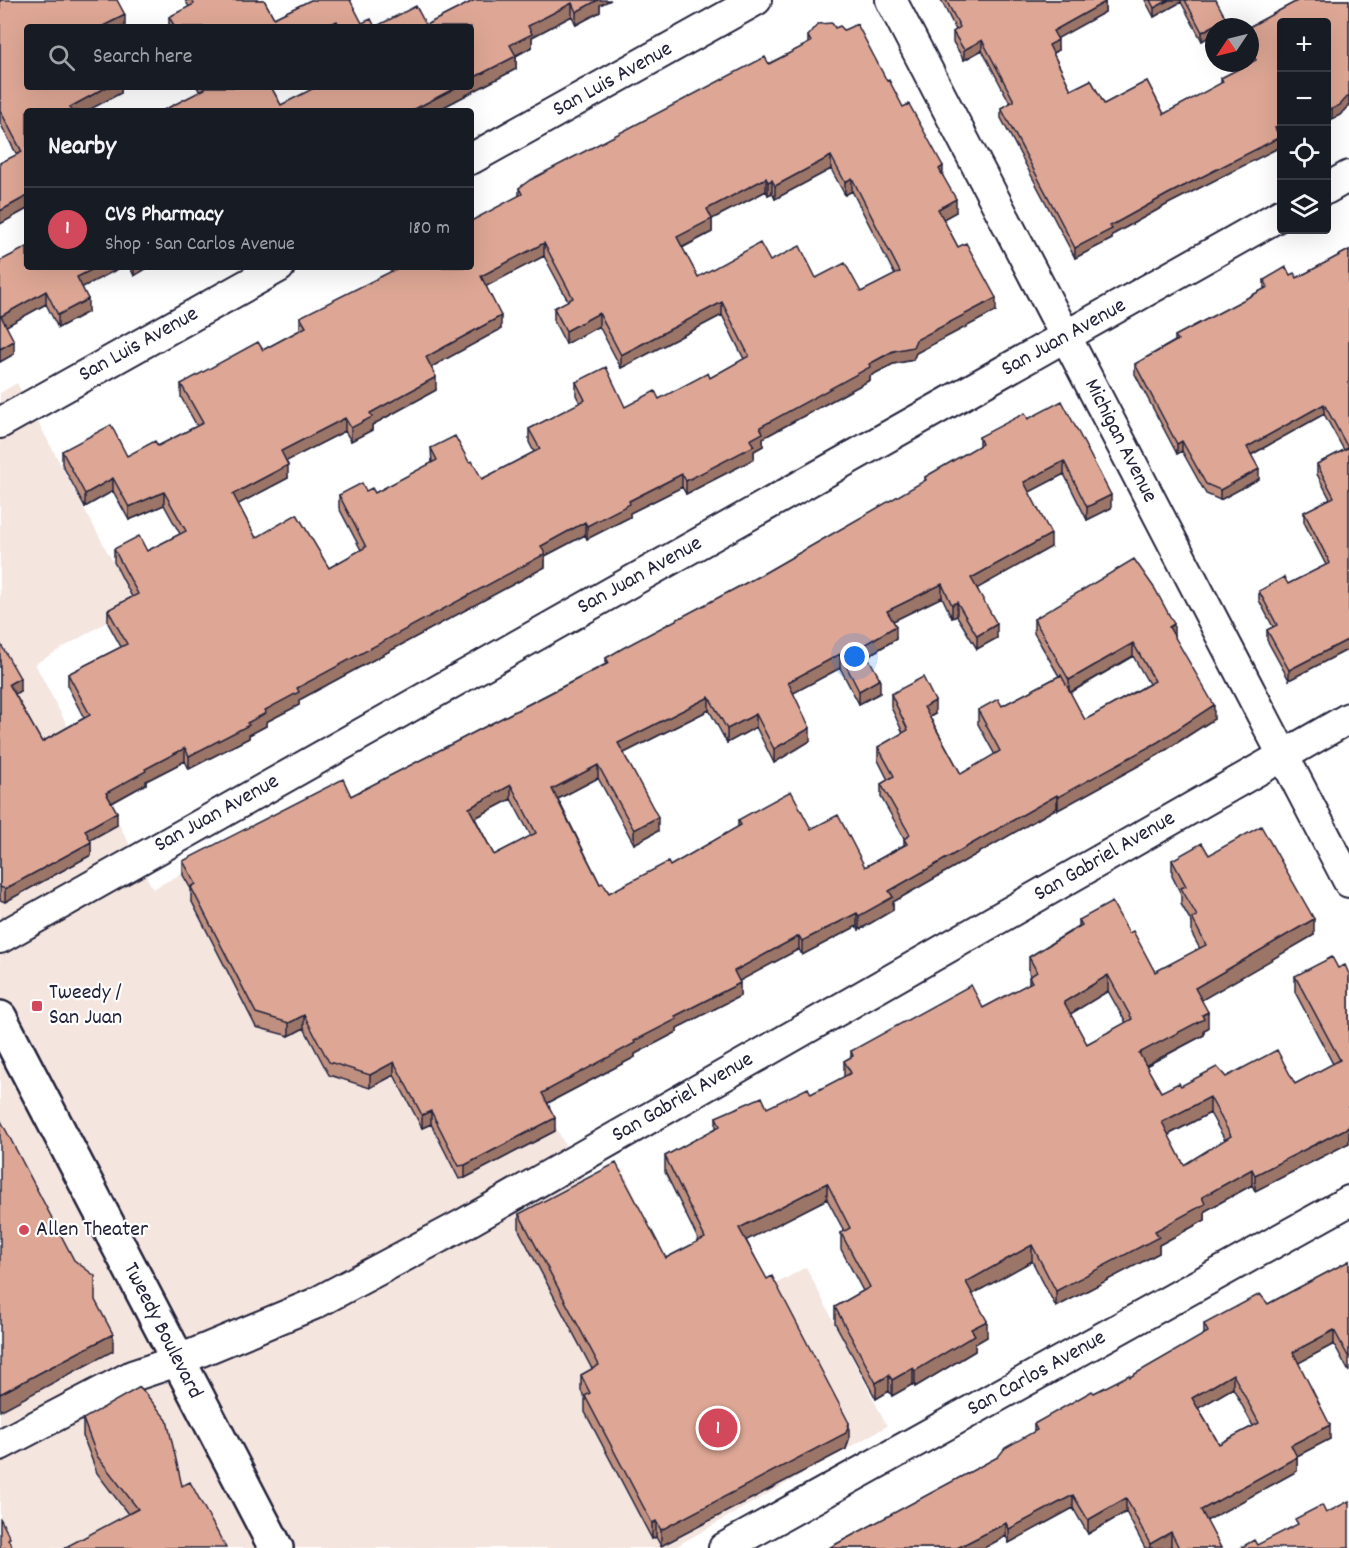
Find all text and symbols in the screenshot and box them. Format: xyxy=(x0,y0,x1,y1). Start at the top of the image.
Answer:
north arrow xyxy=(1205,18,1259,72)
map controls xyxy=(1277,18,1331,234)
button: + xyxy=(1277,18,1331,72)
search box xyxy=(24,24,474,90)
street label: San Luis Avenue xyxy=(548,34,678,126)
icon: search xyxy=(45,41,78,74)
text: Search here xyxy=(93,42,192,73)
button: − xyxy=(1277,72,1331,126)
button: locate xyxy=(1277,126,1331,180)
text: Nearby xyxy=(48,129,116,166)
button: layers xyxy=(1277,180,1331,234)
text: CVS Pharmacy xyxy=(105,200,223,231)
text: 1 xyxy=(65,215,70,243)
text: 180 m xyxy=(408,215,450,243)
text: Shop · San Carlos Avenue xyxy=(105,231,295,259)
street label: San Juan Avenue xyxy=(996,291,1132,385)
street label: San Luis Avenue xyxy=(74,299,204,391)
street label: Michigan Avenue xyxy=(1075,374,1165,508)
street label: San Juan Avenue xyxy=(572,529,708,623)
your location xyxy=(840,642,869,671)
street label: San Juan Avenue xyxy=(149,767,285,861)
street label: San Gabriel Avenue xyxy=(1029,804,1181,910)
place label: Tweedy / San Juan xyxy=(49,978,122,1034)
marker: Tweedy / San Juan xyxy=(30,999,44,1013)
street label: San Gabriel Avenue xyxy=(607,1045,759,1151)
place label: Allen Theater xyxy=(36,1215,149,1246)
marker: Allen Theater xyxy=(17,1223,31,1237)
street label: Tweedy Boulevard xyxy=(114,1257,210,1405)
street label: San Carlos Avenue xyxy=(962,1323,1112,1425)
pin: 1 xyxy=(698,1406,738,1450)

